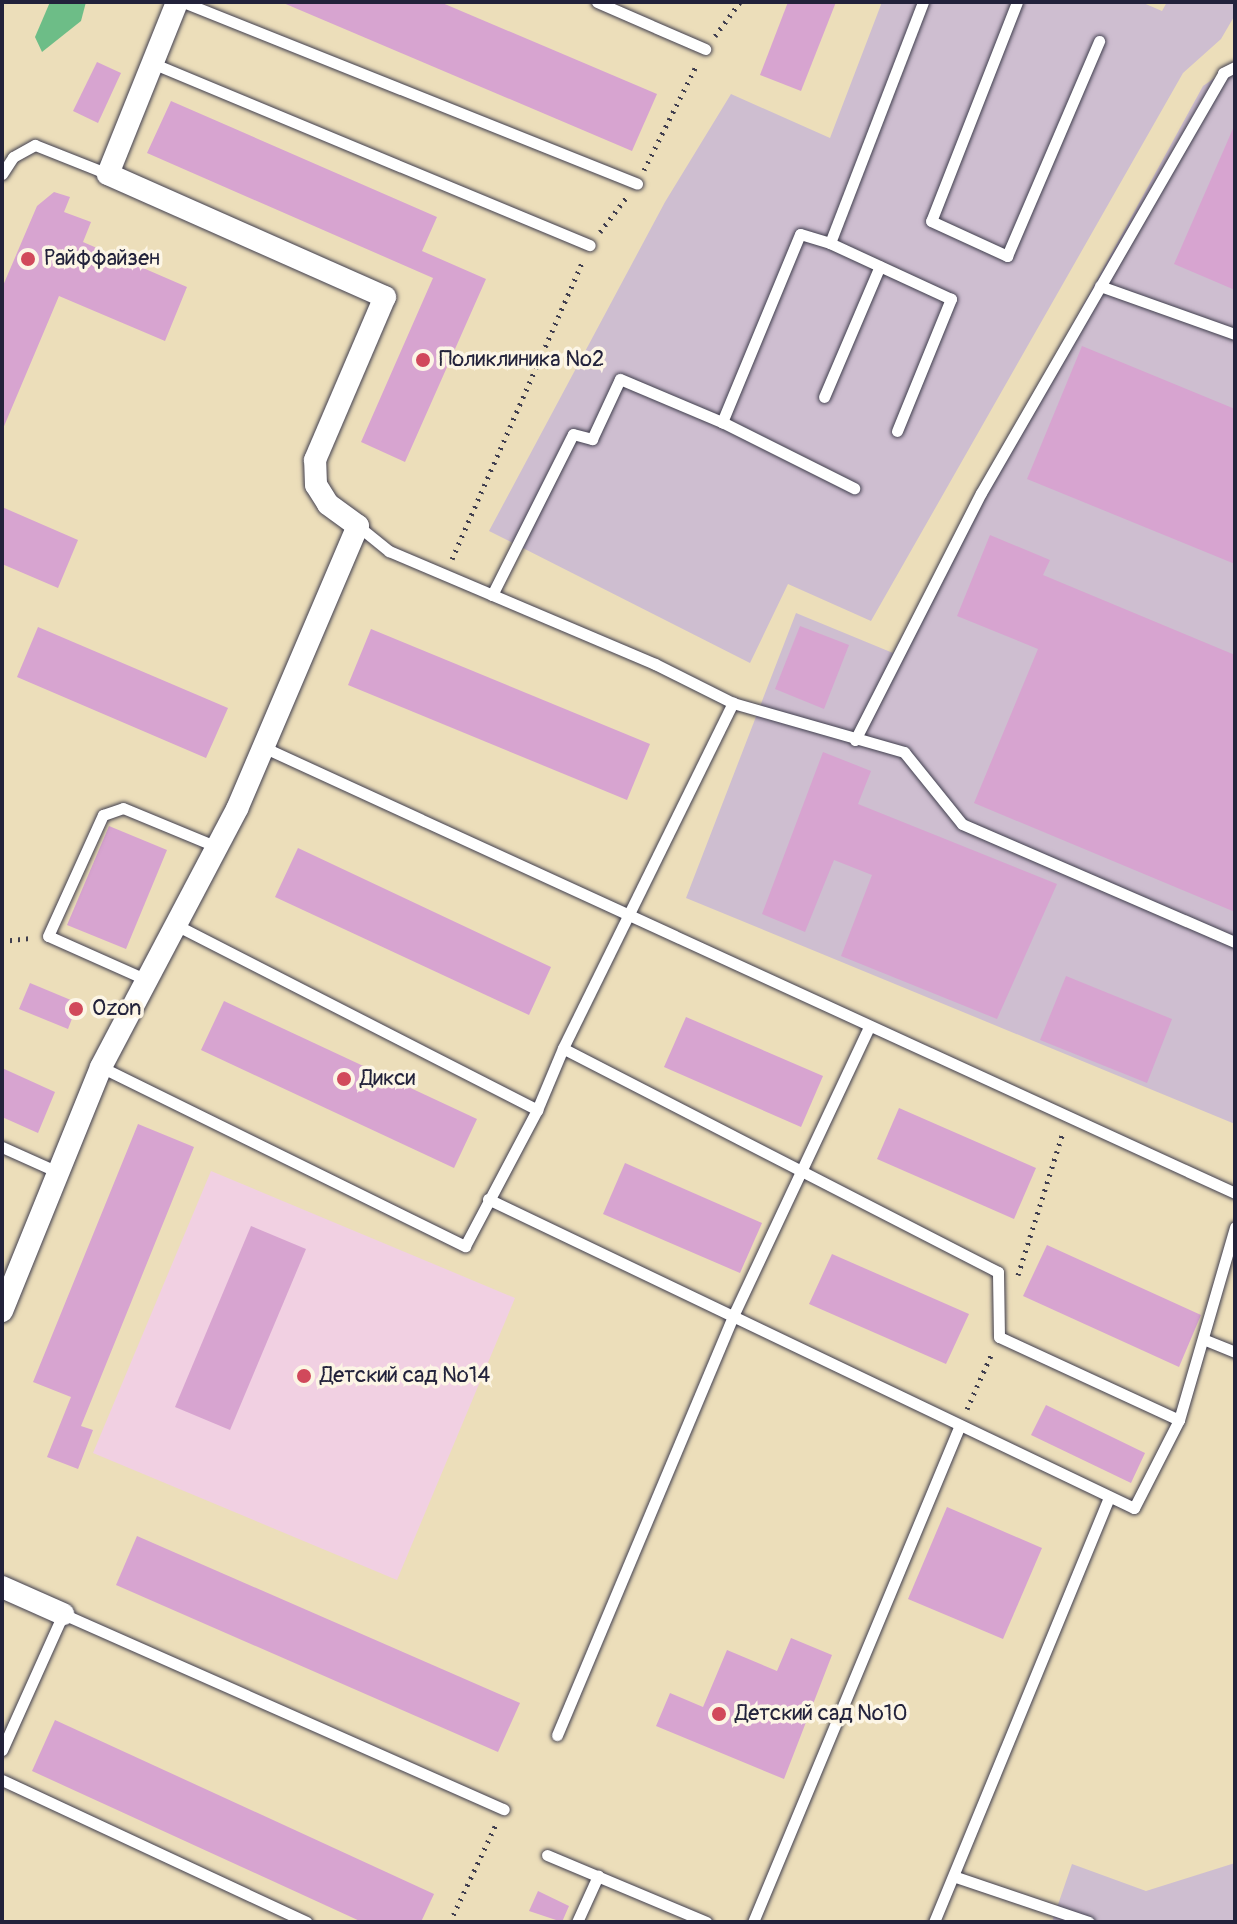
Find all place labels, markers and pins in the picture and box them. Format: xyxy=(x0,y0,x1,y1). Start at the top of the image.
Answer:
place label: Райффайзен xyxy=(44,246,160,272)
marker: Райффайзен xyxy=(19,250,37,268)
place label: Поликлиника №2 xyxy=(439,347,604,373)
marker: Поликлиника №2 xyxy=(414,351,432,369)
place label: Ozon xyxy=(92,996,141,1022)
marker: Ozon xyxy=(67,1000,85,1018)
place label: Дикси xyxy=(360,1066,415,1092)
marker: Дикси xyxy=(335,1070,353,1088)
place label: Детский сад №14 xyxy=(320,1363,490,1389)
marker: Детский сад №14 xyxy=(295,1367,313,1385)
place label: Детский сад №10 xyxy=(735,1701,907,1727)
marker: Детский сад №10 xyxy=(710,1705,728,1723)

